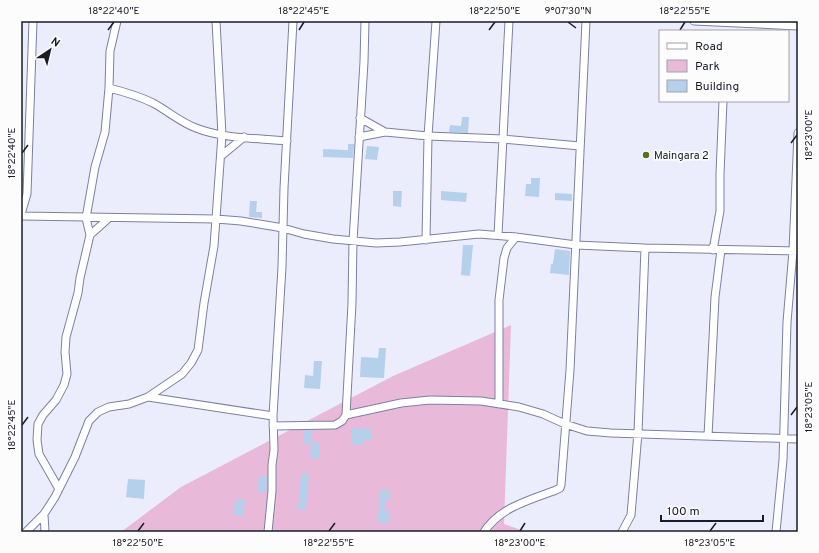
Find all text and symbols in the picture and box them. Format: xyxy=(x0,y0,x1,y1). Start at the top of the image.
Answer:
text: 18°22'40"E xyxy=(89,5,139,18)
text: 18°22'45"E xyxy=(279,5,329,18)
text: 18°22'50"E xyxy=(470,5,520,18)
text: 9°07'30"N xyxy=(545,5,592,18)
text: 18°22'55"E xyxy=(660,5,710,18)
north arrow xyxy=(30,30,70,70)
legend xyxy=(659,30,789,102)
text: N xyxy=(48,35,62,51)
text: Road xyxy=(695,39,723,55)
text: Park xyxy=(695,59,720,75)
text: Building xyxy=(695,79,739,95)
text: 18°23'00"E xyxy=(803,109,816,161)
text: 18°22'40"E xyxy=(6,128,19,178)
place label: Maingara 2 xyxy=(654,149,709,163)
marker: Maingara 2 xyxy=(641,150,651,160)
text: 18°23'05"E xyxy=(803,382,816,432)
text: 18°22'45"E xyxy=(6,400,19,450)
scale bar xyxy=(661,497,763,523)
text: 100 m xyxy=(667,504,700,520)
text: 18°22'50"E xyxy=(113,537,163,550)
text: 18°22'55"E xyxy=(304,537,354,550)
text: 18°23'00"E xyxy=(495,537,546,550)
text: 18°23'05"E xyxy=(685,537,735,550)

